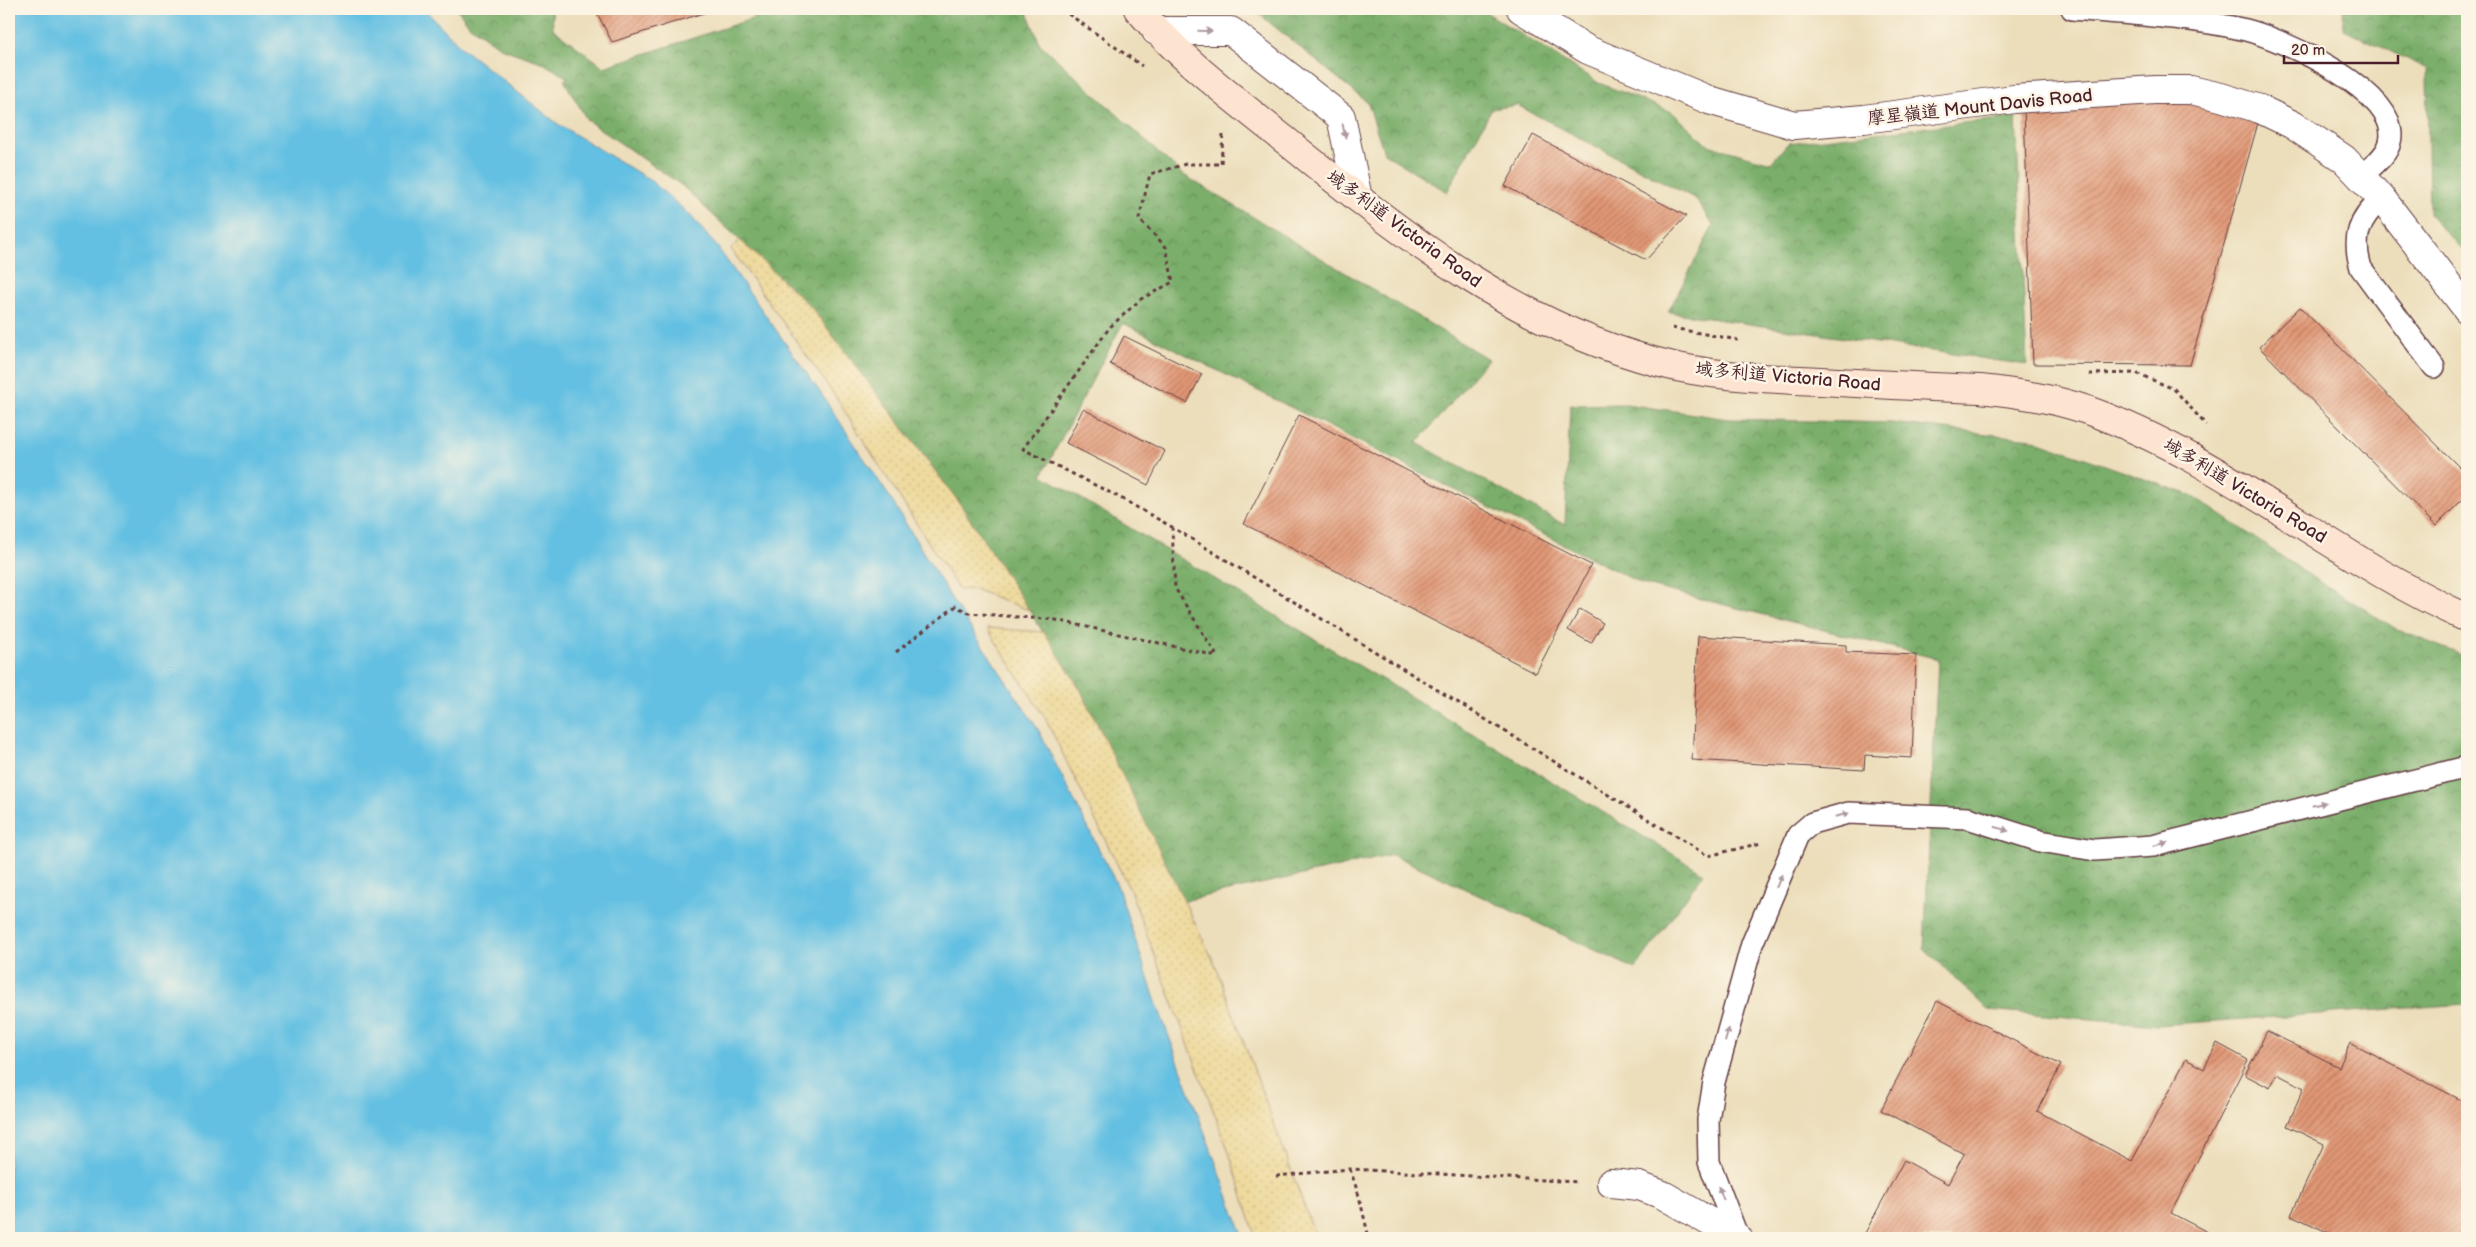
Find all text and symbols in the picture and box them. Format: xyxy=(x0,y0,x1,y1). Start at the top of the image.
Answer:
one-way arrow xyxy=(1197,27,1213,35)
scale bar xyxy=(2284,32,2397,64)
text: 20 m xyxy=(2291,41,2325,60)
street label: 摩星嶺道 Mount Davis Road xyxy=(1866,85,2094,129)
one-way arrow xyxy=(1340,124,1348,139)
street label: 域多利道 Victoria Road xyxy=(1322,166,1486,292)
street label: 域多利道 Victoria Road xyxy=(1694,358,1882,396)
street label: 域多利道 Victoria Road xyxy=(2160,434,2330,548)
one-way arrow xyxy=(2311,800,2326,808)
one-way arrow xyxy=(1834,811,1849,819)
one-way arrow xyxy=(1995,825,2010,833)
one-way arrow xyxy=(2154,840,2169,848)
one-way arrow xyxy=(1775,874,1783,888)
one-way arrow xyxy=(1723,1027,1731,1042)
one-way arrow xyxy=(1717,1185,1725,1200)

